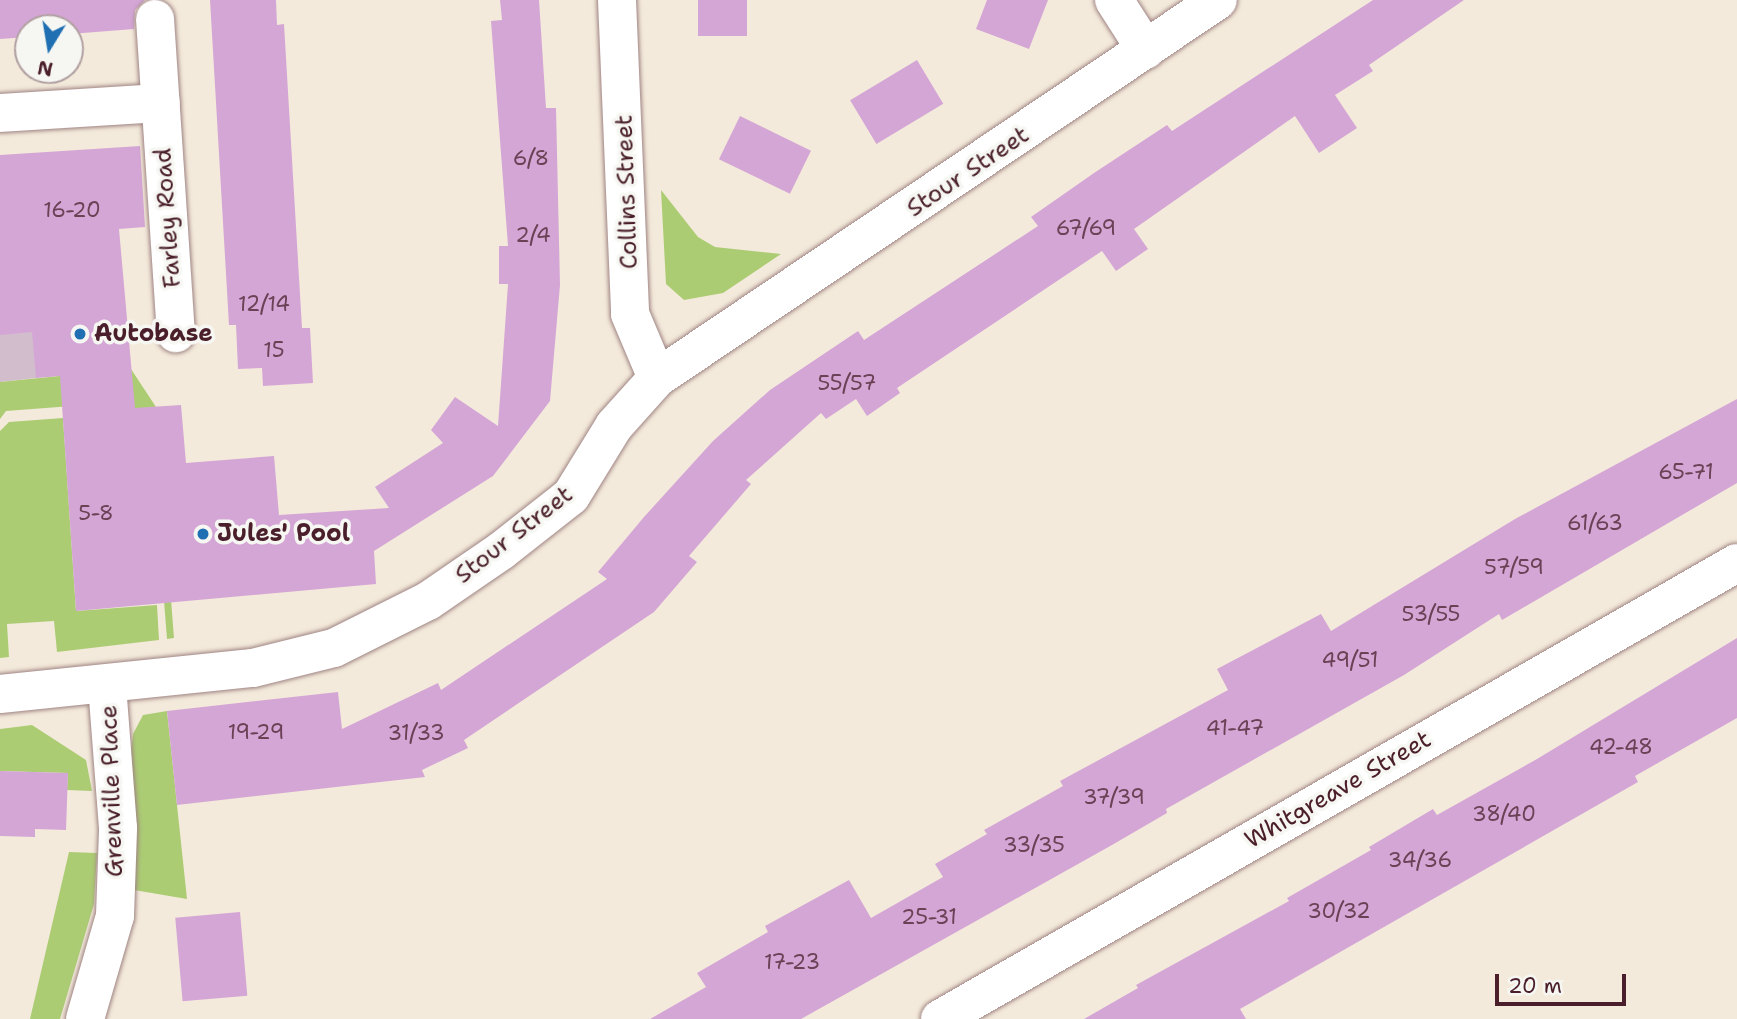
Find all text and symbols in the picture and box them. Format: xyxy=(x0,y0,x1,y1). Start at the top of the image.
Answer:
north arrow xyxy=(14,14,84,84)
text: N xyxy=(36,54,55,82)
street label: Collins Street xyxy=(610,114,644,270)
street label: Stour Street xyxy=(901,121,1035,223)
house number: 6/8 xyxy=(513,145,549,171)
street label: Farley Road xyxy=(149,147,187,289)
house number: 16-20 xyxy=(43,197,101,223)
house number: 67/69 xyxy=(1056,215,1116,241)
house number: 2/4 xyxy=(515,222,551,248)
house number: 12/14 xyxy=(238,291,290,317)
place label: Autobase xyxy=(94,320,213,348)
marker: Autobase xyxy=(72,326,88,342)
house number: 15 xyxy=(263,337,285,363)
house number: 55/57 xyxy=(818,370,876,396)
house number: 65-71 xyxy=(1658,459,1714,485)
street label: Stour Street xyxy=(449,480,579,590)
house number: 5-8 xyxy=(78,500,114,526)
house number: 61/63 xyxy=(1567,510,1623,536)
place label: Jules' Pool xyxy=(217,520,350,548)
marker: Jules' Pool xyxy=(195,526,211,542)
house number: 57/59 xyxy=(1484,554,1544,580)
house number: 53/55 xyxy=(1402,601,1460,627)
house number: 49/51 xyxy=(1322,647,1378,673)
street label: Grenville Place xyxy=(95,704,129,878)
house number: 41-47 xyxy=(1206,715,1264,741)
house number: 19-29 xyxy=(228,719,284,745)
house number: 31/33 xyxy=(387,720,445,746)
street label: Whitgreave Street xyxy=(1240,725,1436,855)
house number: 42-48 xyxy=(1589,734,1653,760)
house number: 37/39 xyxy=(1083,784,1145,810)
house number: 38/40 xyxy=(1472,801,1536,827)
house number: 33/35 xyxy=(1003,832,1065,858)
house number: 34/36 xyxy=(1388,847,1452,873)
house number: 30/32 xyxy=(1307,898,1371,924)
house number: 25-31 xyxy=(901,904,957,930)
house number: 17-23 xyxy=(764,949,820,975)
scale bar xyxy=(1499,960,1630,1004)
text: 20 m xyxy=(1508,972,1562,1000)

